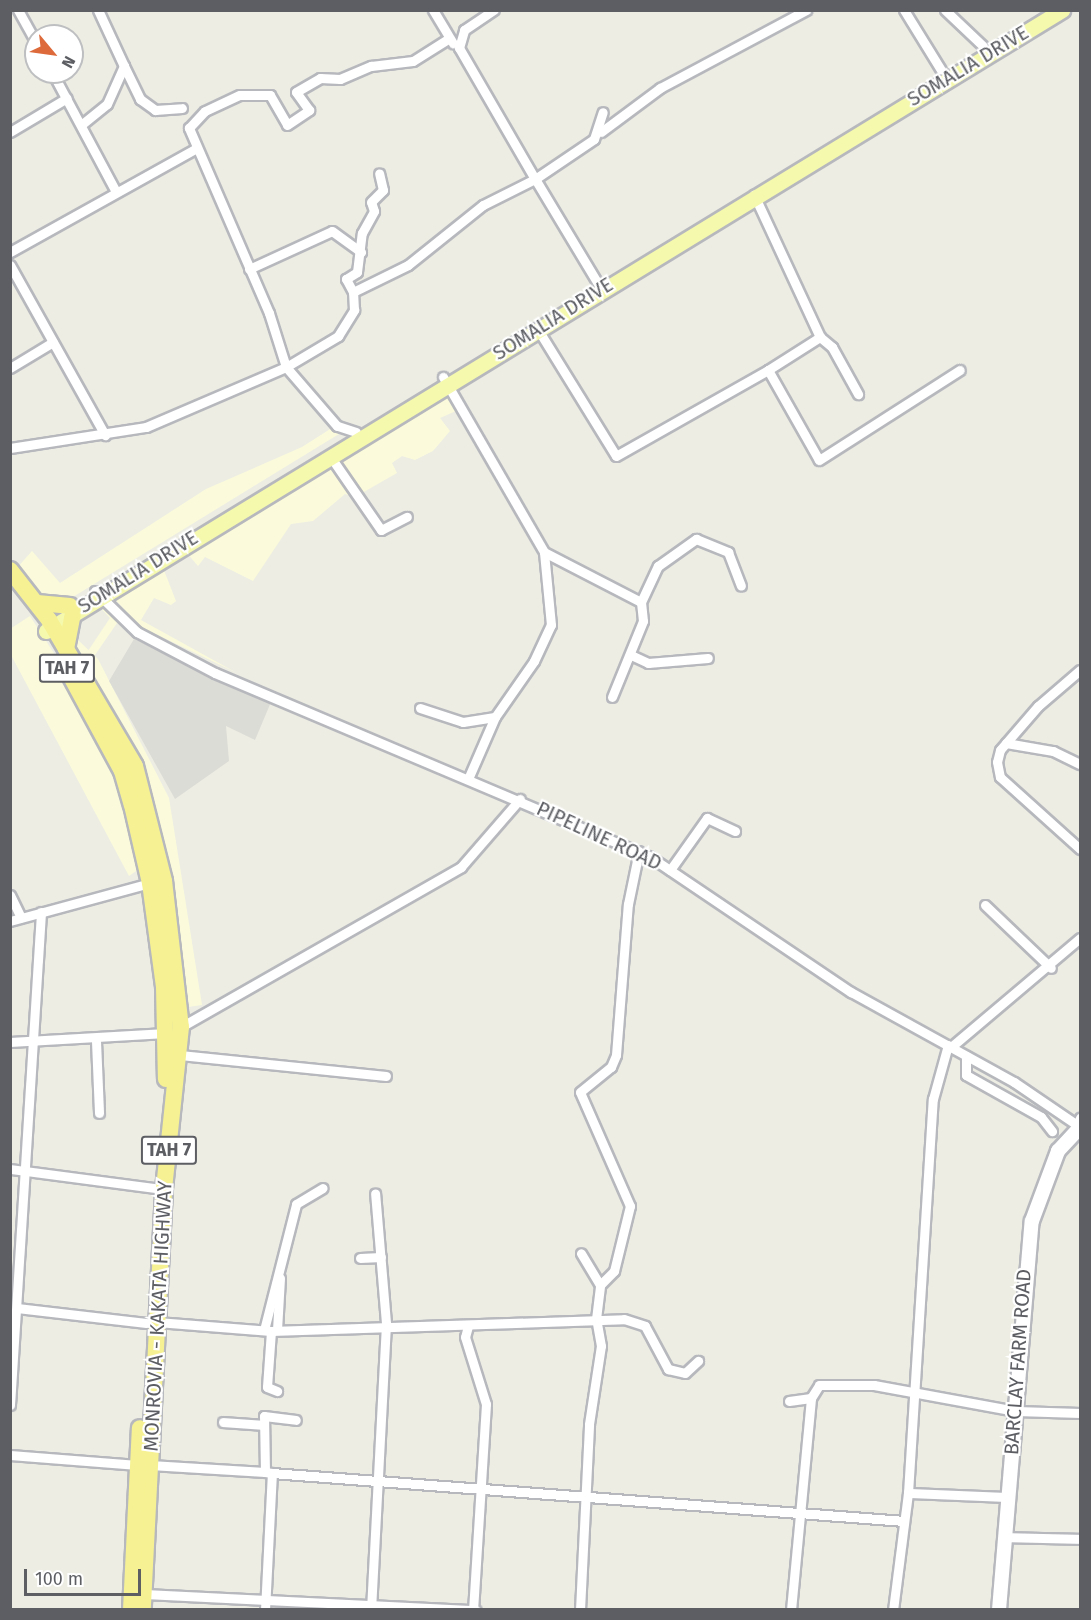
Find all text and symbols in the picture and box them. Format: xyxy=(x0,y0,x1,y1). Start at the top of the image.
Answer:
street label: SOMALIA DRIVE xyxy=(903,20,1033,112)
north arrow xyxy=(24,24,84,84)
text: N xyxy=(58,53,79,71)
street label: SOMALIA DRIVE xyxy=(489,273,617,365)
street label: SOMALIA DRIVE xyxy=(74,526,202,618)
road number: TAH 7 xyxy=(38,653,96,683)
street label: PIPELINE ROAD xyxy=(533,797,665,875)
road number: TAH 7 xyxy=(140,1135,198,1165)
street label: MONROVIA - KAKATA HIGHWAY xyxy=(139,1180,177,1452)
street label: BARCLAY FARM ROAD xyxy=(1000,1268,1036,1456)
scale bar xyxy=(27,1557,144,1595)
text: 100 m xyxy=(35,1568,83,1590)

